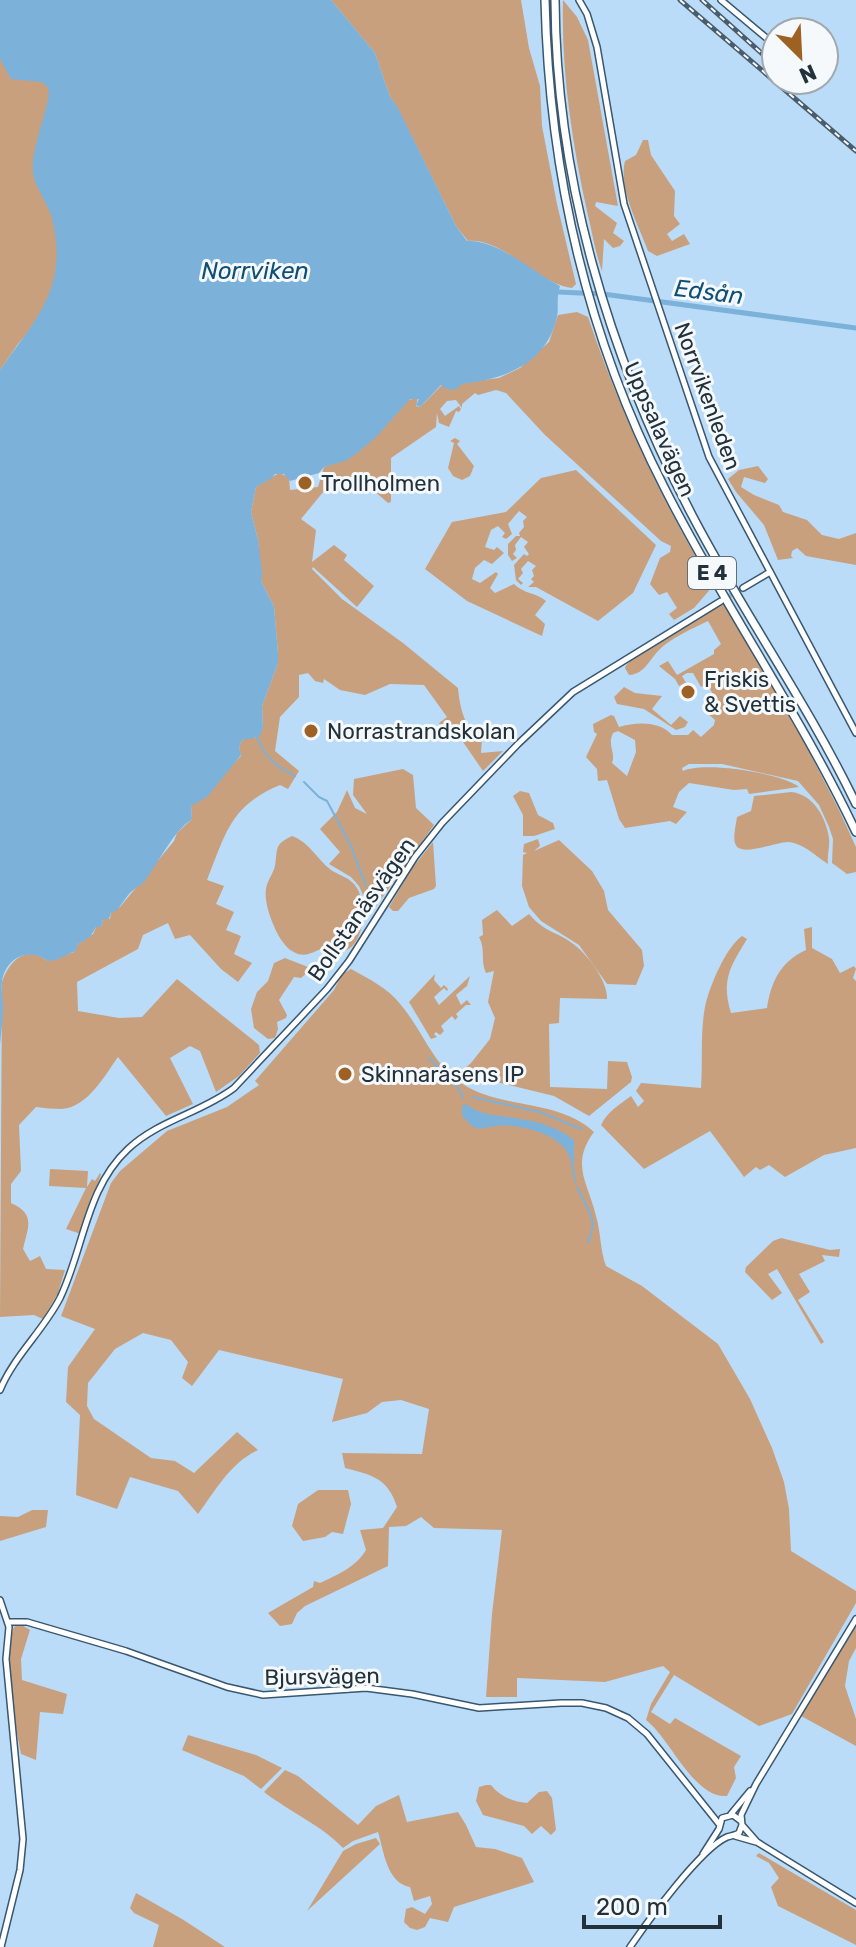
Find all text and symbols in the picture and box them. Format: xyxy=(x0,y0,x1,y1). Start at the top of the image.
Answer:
north arrow xyxy=(760,16,840,96)
text: N xyxy=(795,58,821,89)
water label: Norrviken xyxy=(201,257,309,285)
water label: Edsån xyxy=(673,274,745,310)
street label: Norrvikenleden xyxy=(668,319,747,474)
street label: Uppsalavägen xyxy=(618,357,701,501)
place label: Trollholmen xyxy=(321,470,440,497)
marker: Trollholmen xyxy=(296,474,314,492)
road number: E 4 xyxy=(688,557,736,589)
place label: Friskis & Svettis xyxy=(704,666,796,718)
marker: Friskis & Svettis xyxy=(679,683,697,701)
place label: Norrastrandskolan xyxy=(327,718,516,745)
marker: Norrastrandskolan xyxy=(302,722,320,740)
street label: Bollstanäsvägen xyxy=(302,832,421,986)
place label: Skinnaråsens IP xyxy=(361,1061,524,1088)
marker: Skinnaråsens IP xyxy=(336,1065,354,1083)
street label: Bjursvägen xyxy=(264,1662,380,1691)
scale bar xyxy=(584,1879,720,1929)
text: 200 m xyxy=(596,1893,668,1921)

